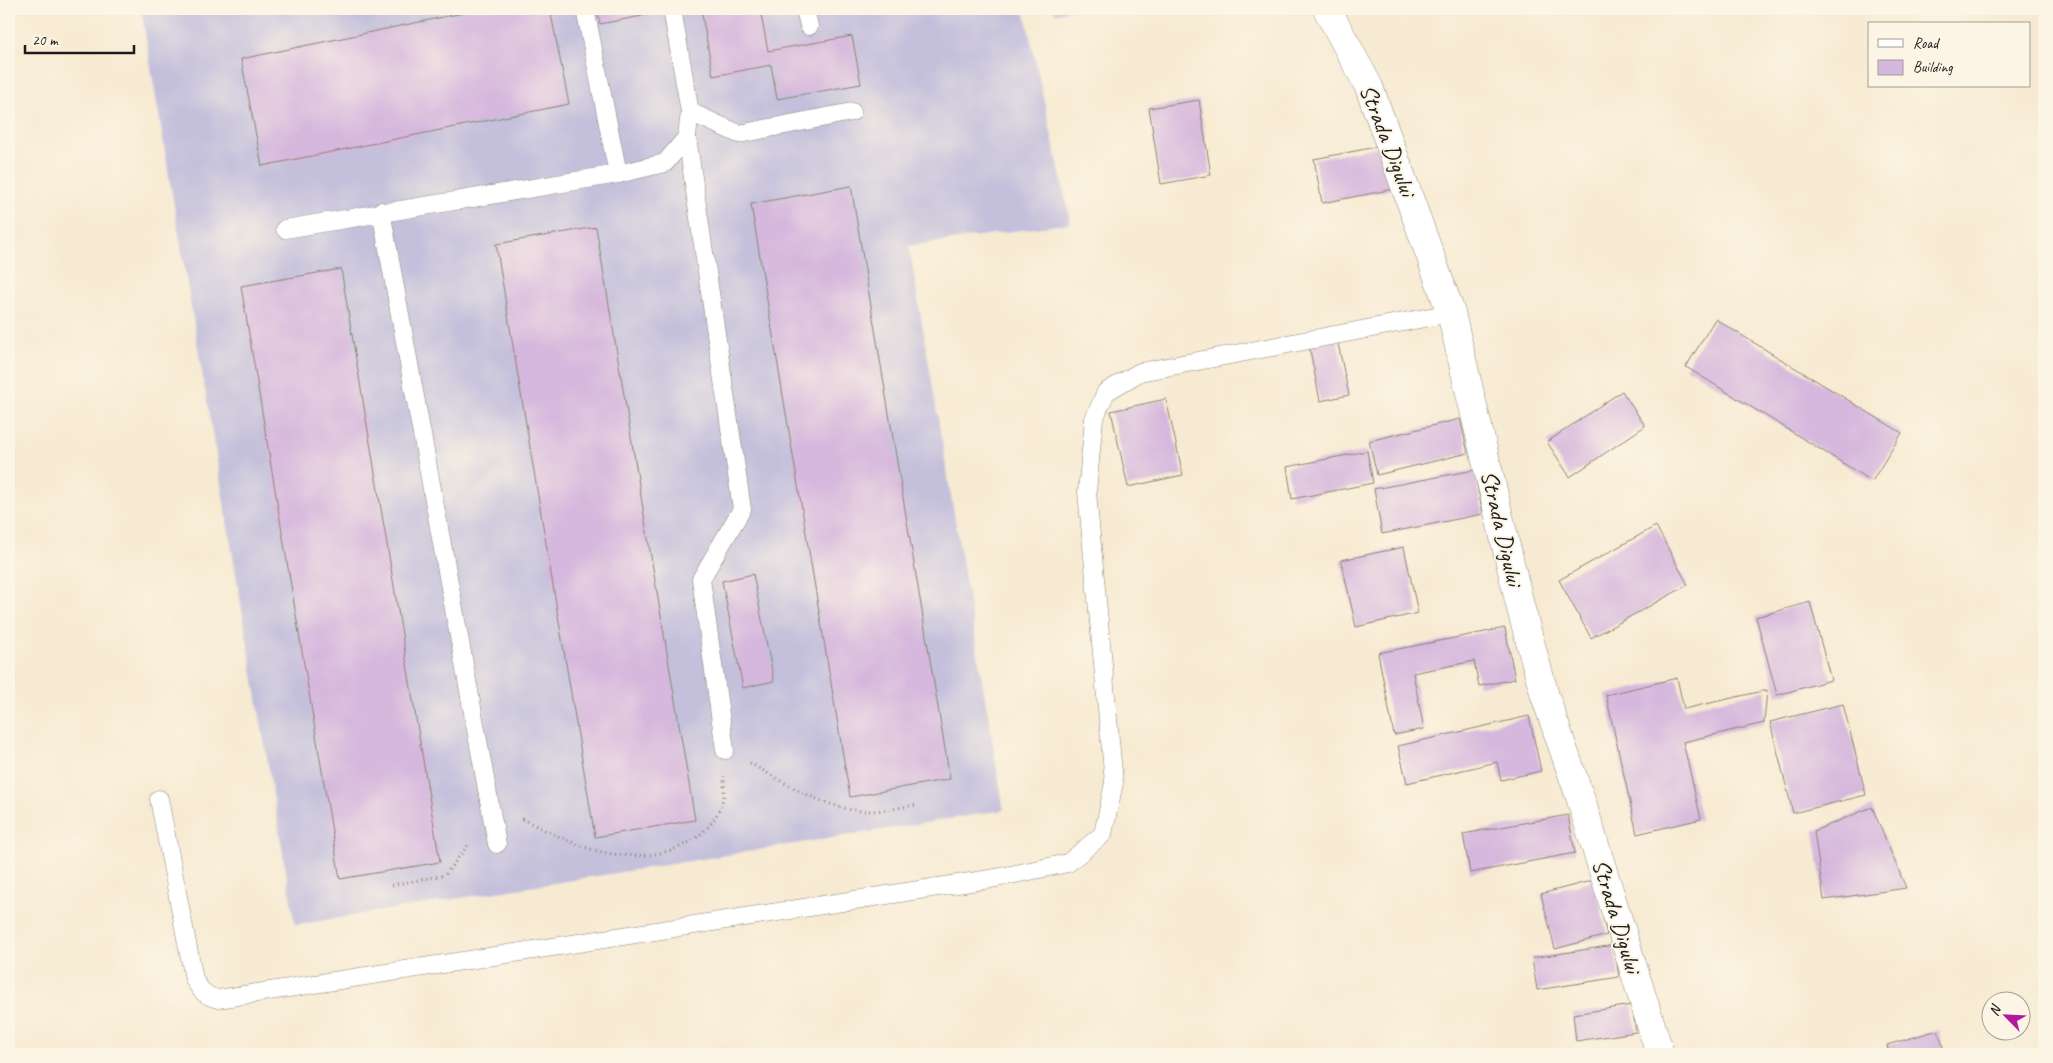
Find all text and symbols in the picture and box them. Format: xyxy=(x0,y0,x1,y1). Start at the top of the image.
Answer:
scale bar xyxy=(25,22,134,54)
legend xyxy=(1868,22,2030,88)
text: 20 m xyxy=(32,31,59,50)
text: Road xyxy=(1913,34,1940,53)
text: Building xyxy=(1913,58,1953,77)
street label: Strada Digului xyxy=(1353,80,1424,203)
street label: Strada Digului xyxy=(1474,467,1531,592)
street label: Strada Digului xyxy=(1586,856,1650,980)
north arrow xyxy=(1980,990,2030,1040)
text: N xyxy=(1985,1001,2005,1018)

